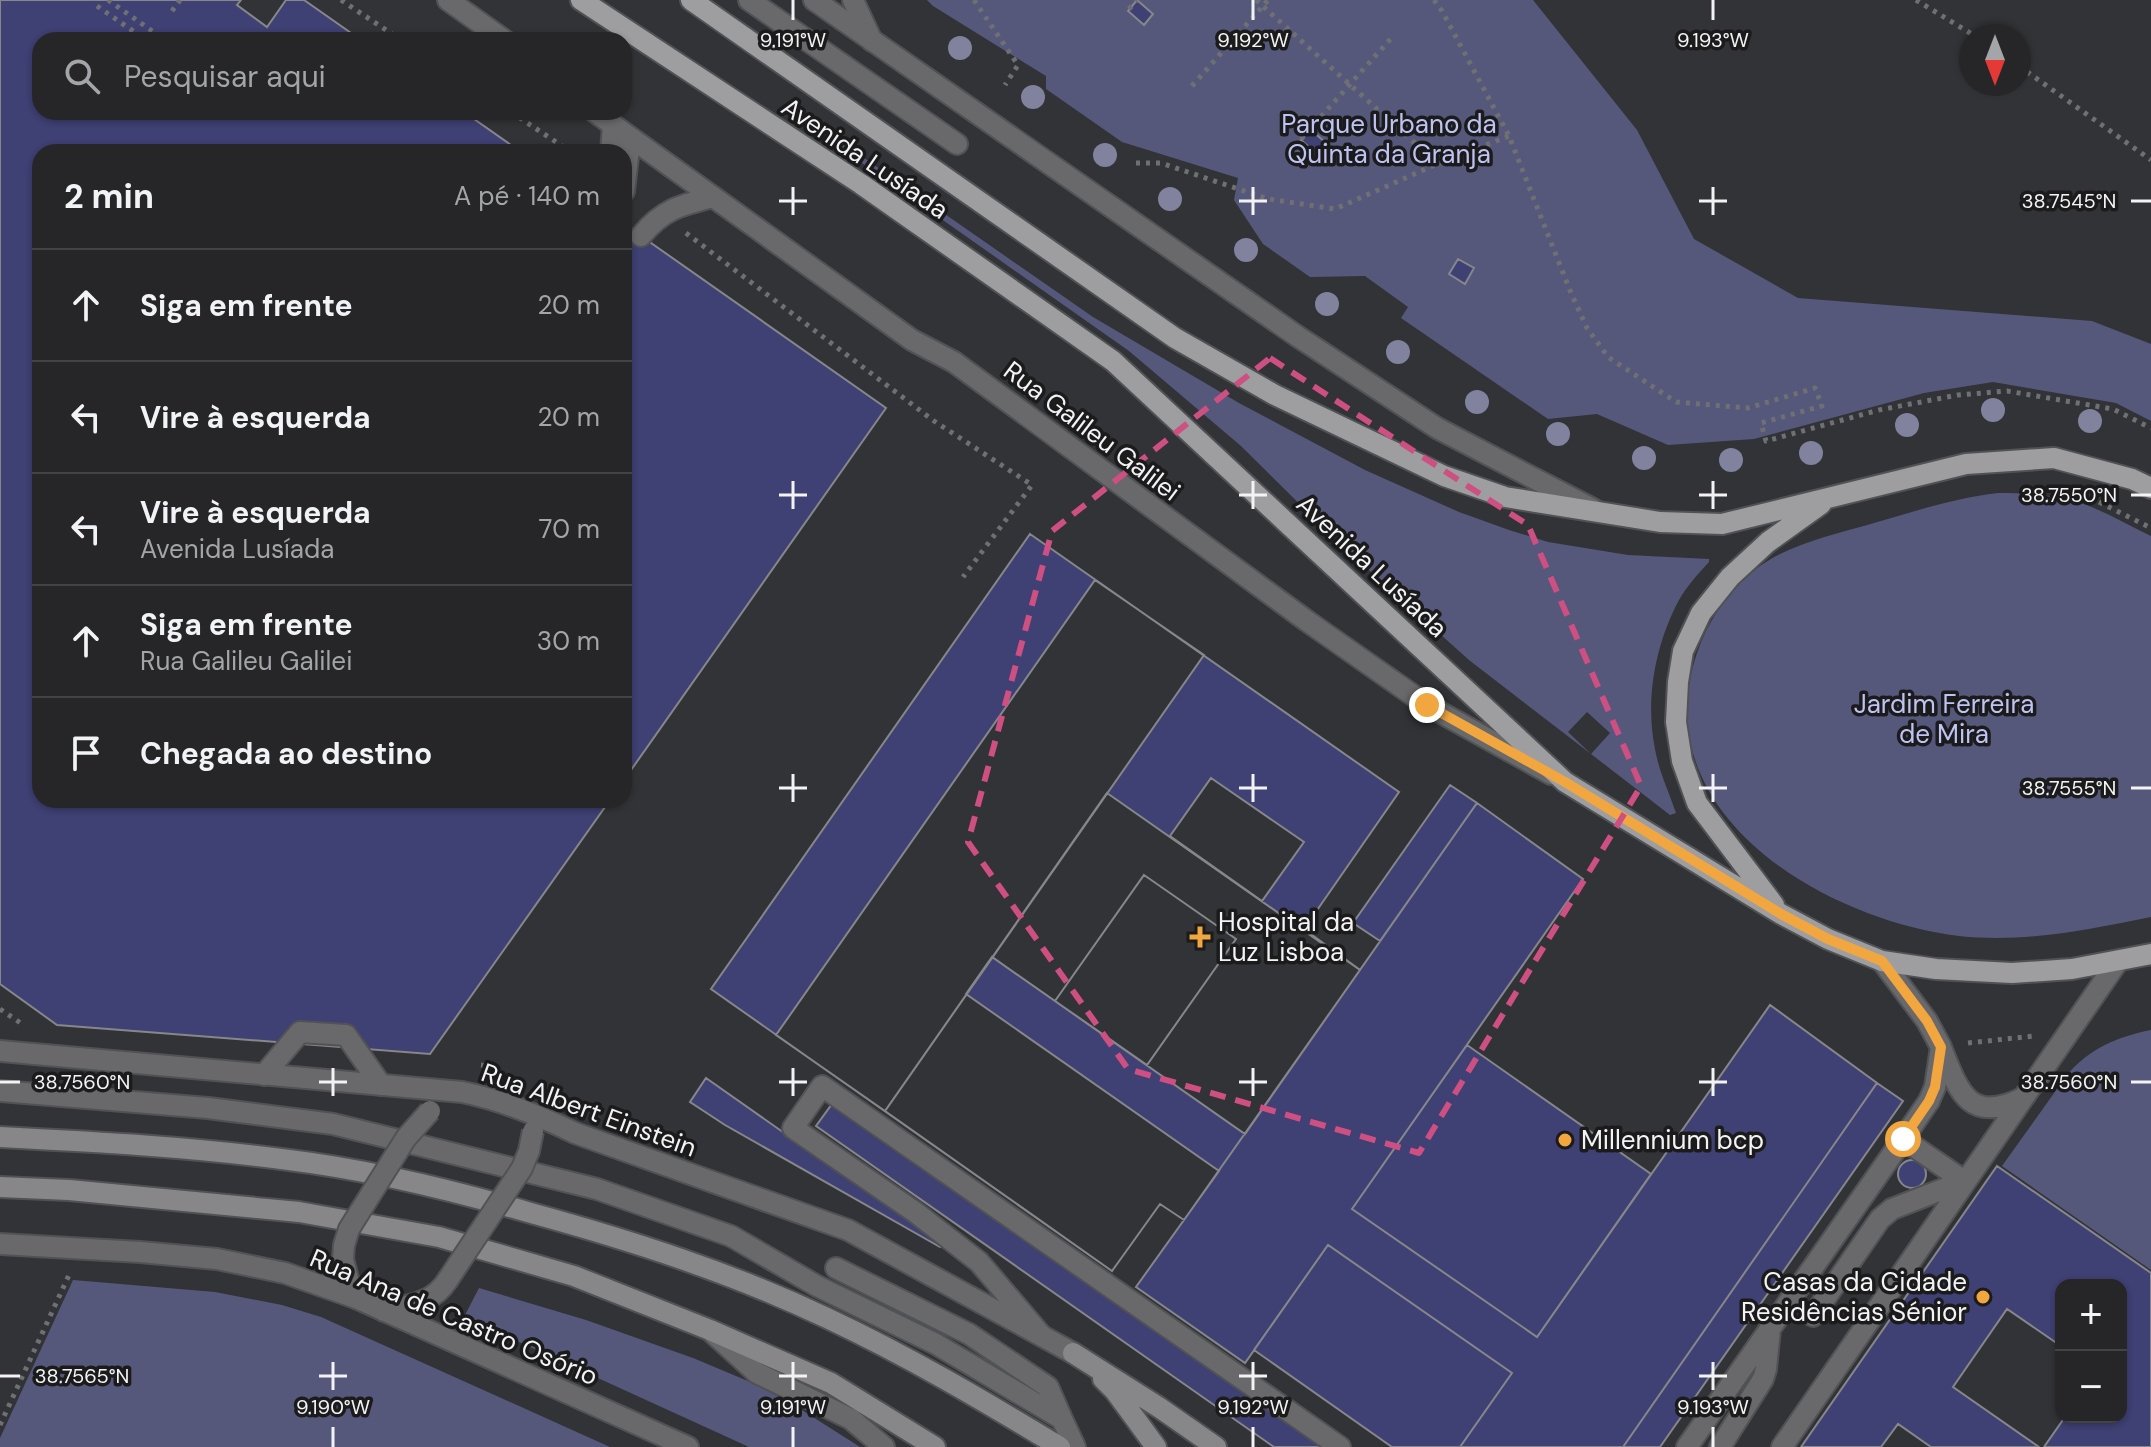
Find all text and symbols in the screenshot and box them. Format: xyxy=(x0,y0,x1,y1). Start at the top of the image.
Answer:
north arrow xyxy=(1959,24,2031,96)
text: 9.191°W xyxy=(760,27,826,53)
text: 9.192°W xyxy=(1217,27,1289,53)
text: 9.193°W xyxy=(1677,27,1749,53)
search box xyxy=(32,32,632,120)
icon: search xyxy=(60,54,104,98)
text: Pesquisar aqui xyxy=(124,57,326,96)
street label: Avenida Lusíada xyxy=(775,90,955,226)
park label: Parque Urbano da Quinta da Granja xyxy=(1281,107,1497,171)
text: 2 min xyxy=(64,174,154,219)
text: A pé · 140 m xyxy=(454,179,600,213)
text: 38.7545°N xyxy=(2022,188,2116,214)
icon: ahead xyxy=(64,283,108,327)
text: Siga em frente xyxy=(140,286,353,325)
text: 20 m xyxy=(537,288,600,322)
street label: Rua Galileu Galilei xyxy=(997,354,1187,508)
icon: left xyxy=(64,395,108,439)
text: Vire à esquerda xyxy=(140,398,371,437)
text: 20 m xyxy=(537,400,600,434)
text: 38.7550°N xyxy=(2021,482,2117,508)
street label: Avenida Lusíada xyxy=(1289,487,1455,645)
text: Vire à esquerda xyxy=(140,493,371,532)
icon: left xyxy=(64,507,108,551)
text: 70 m xyxy=(539,512,600,546)
text: Avenida Lusíada xyxy=(140,532,334,566)
text: Siga em frente xyxy=(140,605,353,644)
icon: ahead xyxy=(64,619,108,663)
text: 30 m xyxy=(537,624,600,658)
text: Rua Galileu Galilei xyxy=(140,644,352,678)
route end xyxy=(1409,687,1445,723)
park label: Jardim Ferreira de Mira xyxy=(1854,687,2034,751)
icon: arrive xyxy=(64,731,108,775)
text: Chegada ao destino xyxy=(140,734,432,773)
text: 38.7555°N xyxy=(2022,775,2116,801)
place label: Hospital da Luz Lisboa xyxy=(1218,905,1354,969)
marker: Hospital da Luz Lisboa xyxy=(1189,926,1211,948)
street label: Rua Albert Einstein xyxy=(477,1055,701,1165)
text: 38.7560°N xyxy=(34,1069,130,1095)
text: 38.7560°N xyxy=(2021,1069,2117,1095)
route start xyxy=(1885,1121,1921,1157)
place label: Millennium bcp xyxy=(1581,1123,1764,1157)
marker: Millennium bcp xyxy=(1556,1131,1574,1149)
street label: Rua Ana de Castro Osório xyxy=(305,1241,603,1393)
place label: Casas da Cidade Residências Sénior xyxy=(1741,1265,1967,1329)
map controls xyxy=(2055,1279,2127,1423)
button: + xyxy=(2055,1279,2127,1351)
marker: Casas da Cidade Residências Sénior xyxy=(1974,1288,1992,1306)
button: − xyxy=(2055,1351,2127,1423)
text: 38.7565°N xyxy=(35,1363,129,1389)
text: 9.190°W xyxy=(296,1394,370,1420)
text: 9.191°W xyxy=(760,1394,826,1420)
text: 9.192°W xyxy=(1217,1394,1289,1420)
text: 9.193°W xyxy=(1677,1394,1749,1420)

